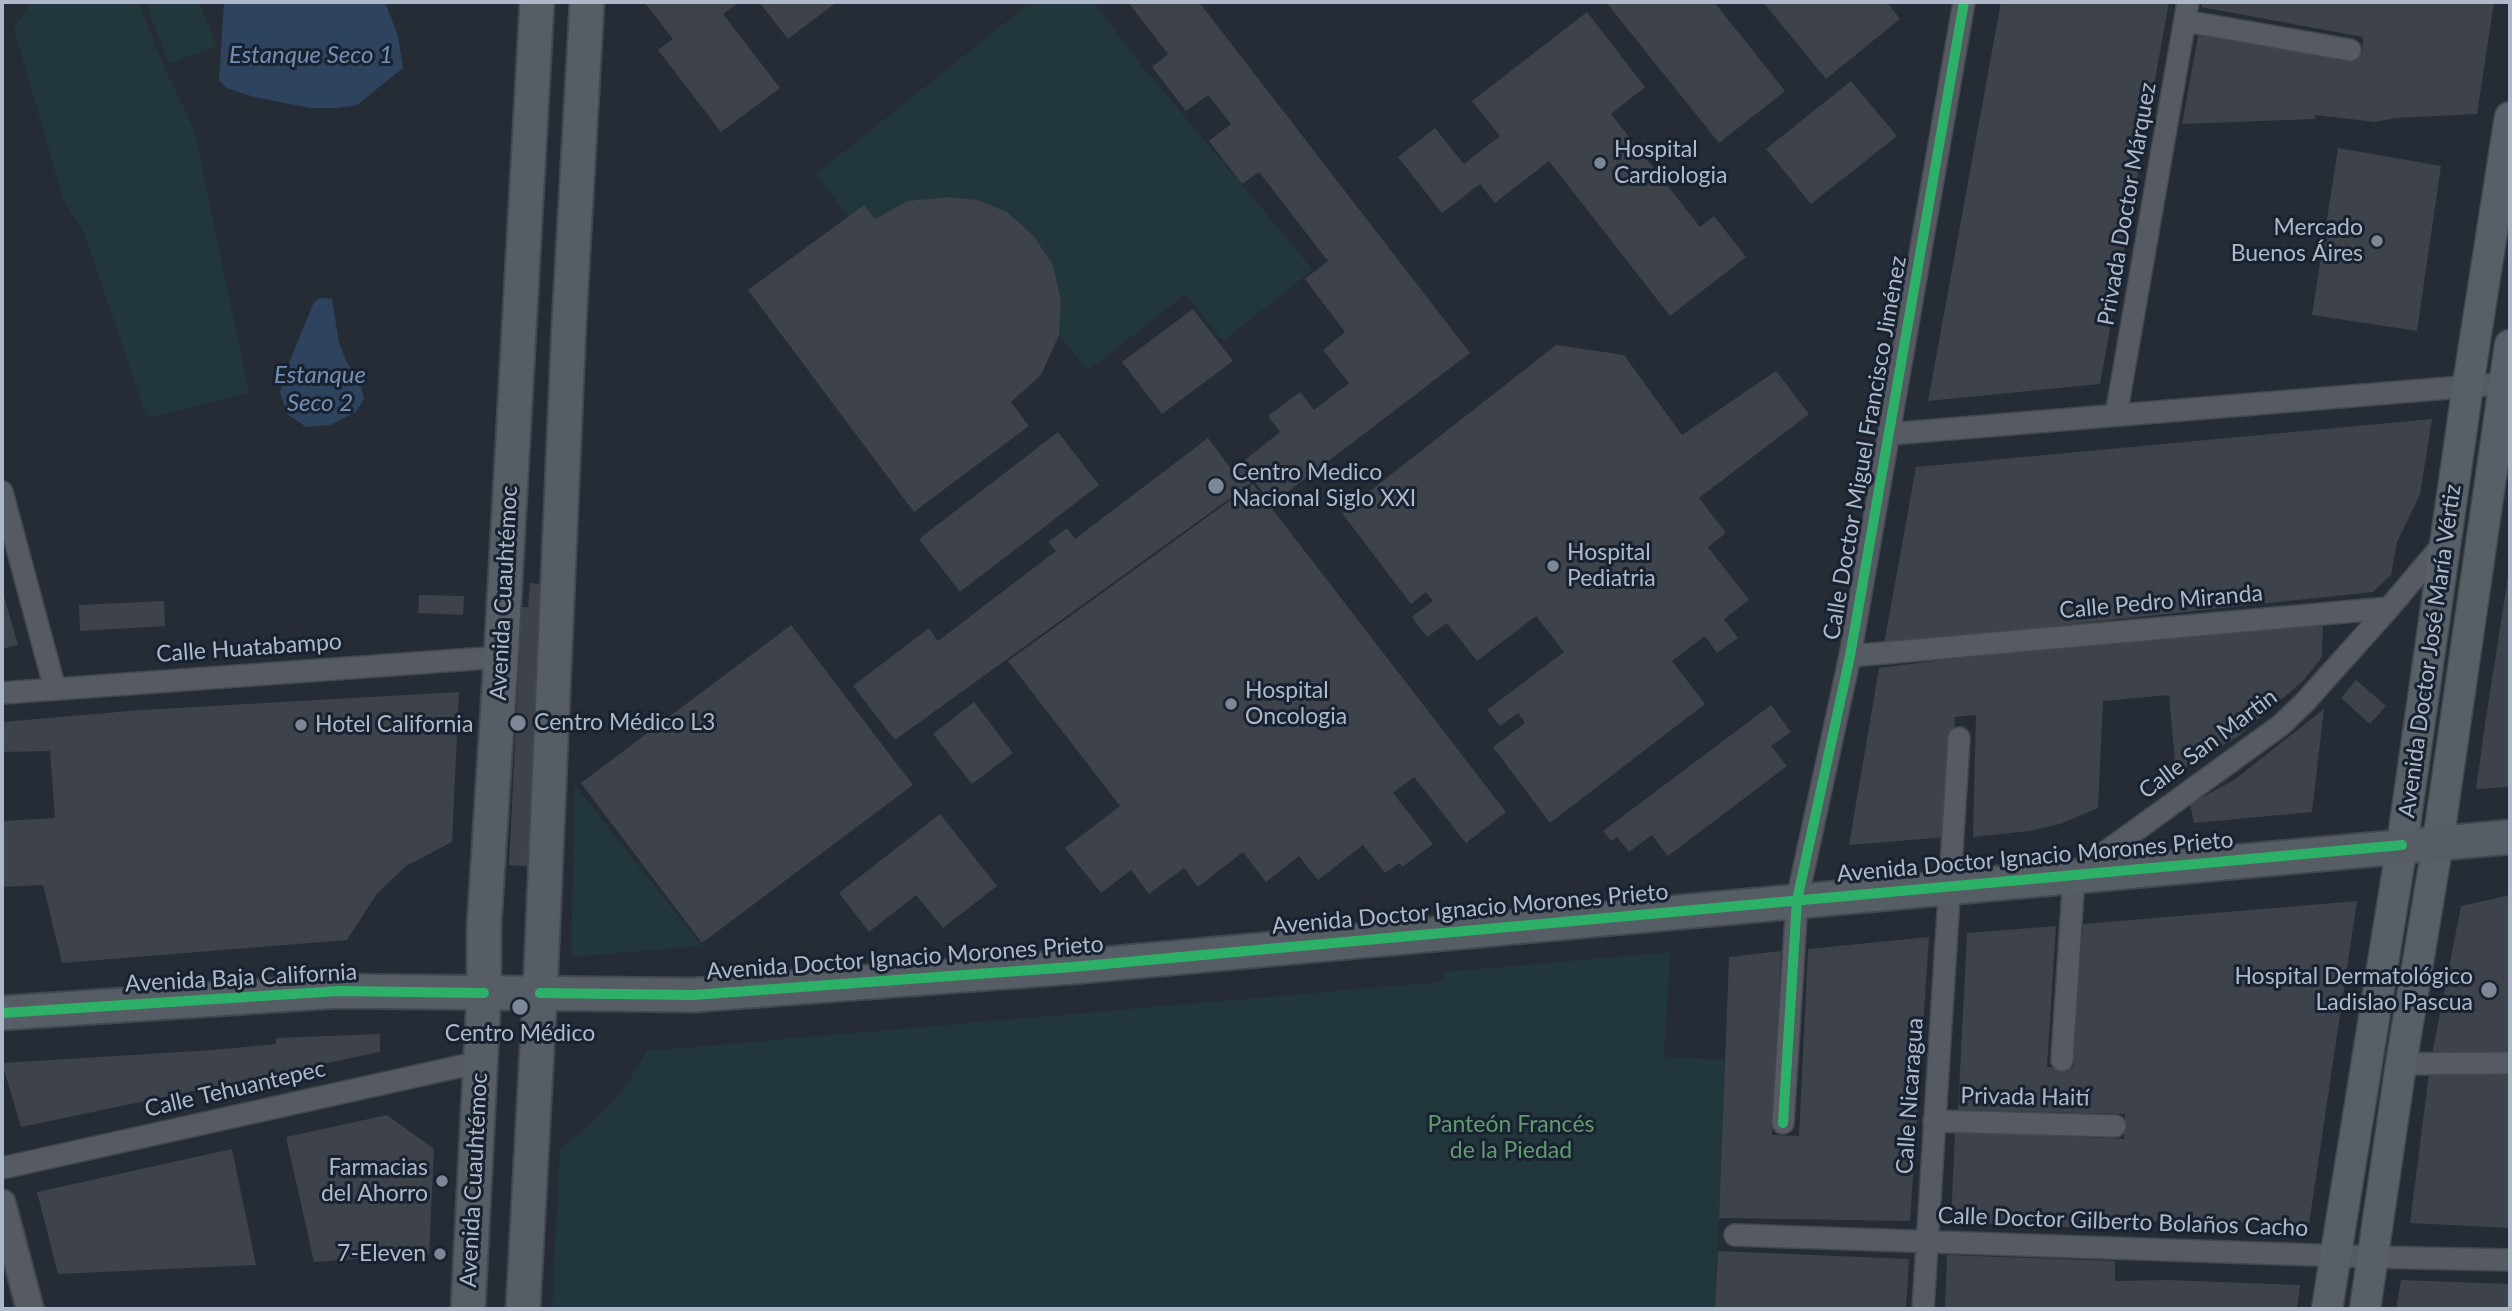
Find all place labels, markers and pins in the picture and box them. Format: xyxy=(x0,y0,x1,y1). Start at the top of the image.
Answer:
place label: Hospital Cardiologia xyxy=(1614,136,1727,190)
marker: Hospital Cardiologia xyxy=(1592,155,1608,171)
place label: Mercado Buenos Áires xyxy=(2231,214,2363,268)
marker: Mercado Buenos Áires xyxy=(2369,233,2385,249)
place label: Centro Medico Nacional Siglo XXI xyxy=(1232,459,1416,513)
marker: Centro Medico Nacional Siglo XXI xyxy=(1206,476,1226,496)
place label: Hospital Pediatria xyxy=(1567,539,1656,593)
marker: Hospital Pediatria xyxy=(1545,558,1561,574)
place label: Hospital Oncologia xyxy=(1245,677,1347,731)
marker: Hospital Oncologia xyxy=(1223,696,1239,712)
place label: Centro Médico L3 xyxy=(534,709,715,737)
place label: Hotel California xyxy=(315,711,473,739)
marker: Centro Médico L3 xyxy=(508,713,528,733)
marker: Hotel California xyxy=(293,717,309,733)
place label: Hospital Dermatológico Ladislao Pascua xyxy=(2234,963,2473,1017)
marker: Hospital Dermatológico Ladislao Pascua xyxy=(2479,980,2499,1000)
marker: Centro Médico xyxy=(510,997,530,1017)
place label: Centro Médico xyxy=(445,1020,595,1048)
place label: Farmacias del Ahorro xyxy=(321,1154,428,1208)
marker: Farmacias del Ahorro xyxy=(434,1173,450,1189)
place label: 7-Eleven xyxy=(337,1240,426,1268)
marker: 7-Eleven xyxy=(432,1246,448,1262)

